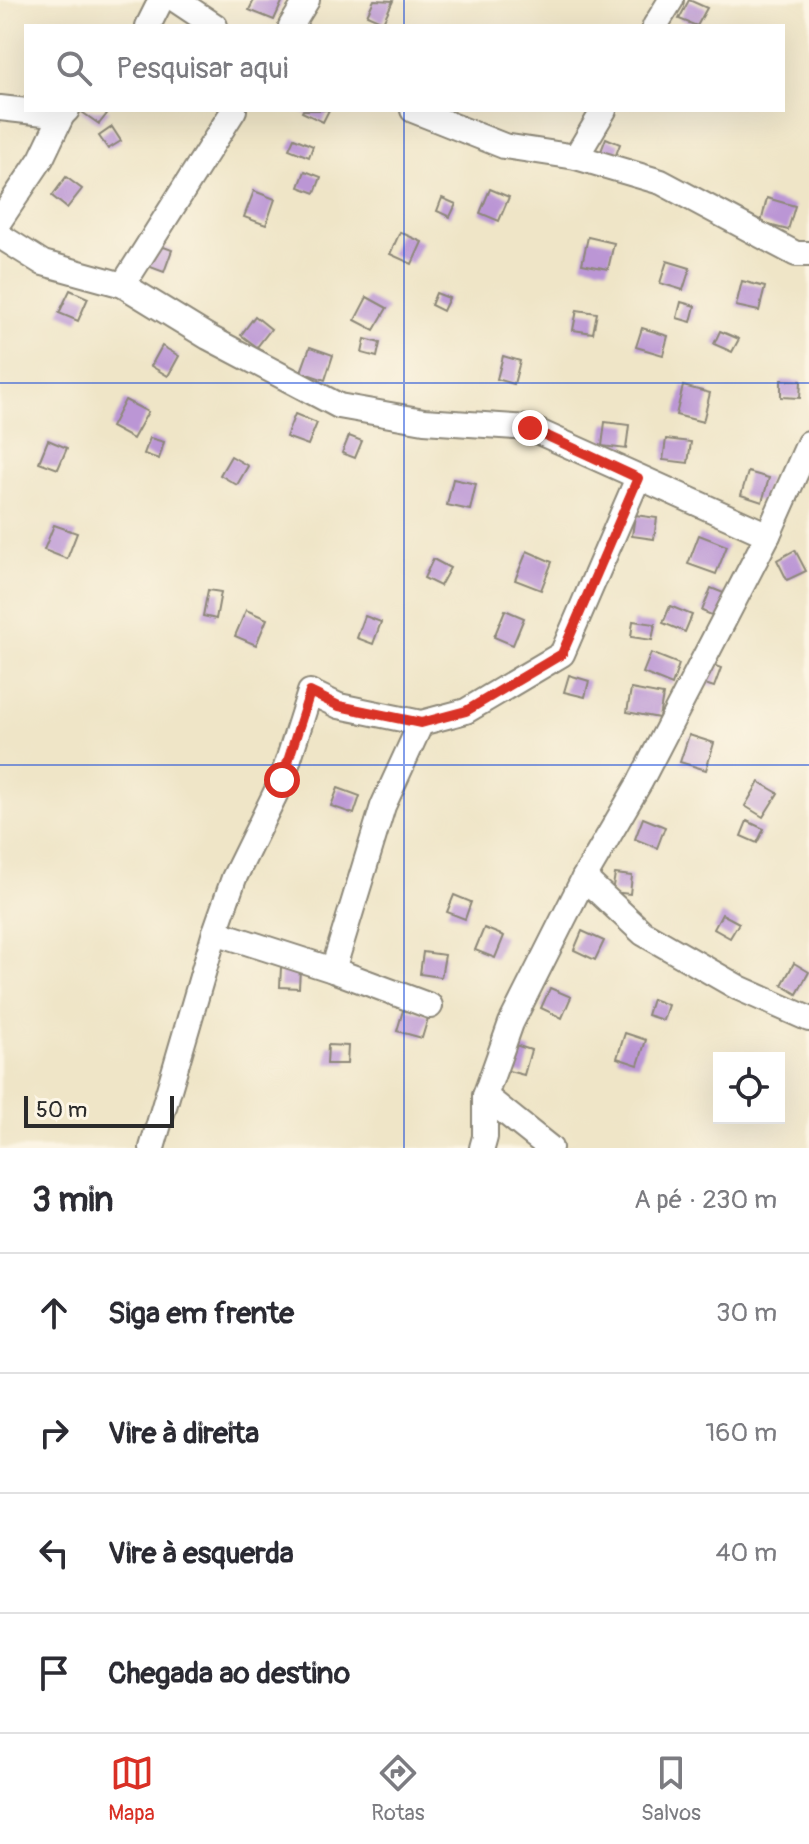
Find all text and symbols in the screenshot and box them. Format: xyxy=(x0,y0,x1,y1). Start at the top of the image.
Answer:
search box xyxy=(24,24,785,112)
icon: search xyxy=(52,46,96,90)
text: Pesquisar aqui xyxy=(116,50,288,87)
route end xyxy=(512,410,548,446)
route start xyxy=(264,762,300,798)
map controls xyxy=(713,1052,785,1124)
button: locate xyxy=(713,1052,785,1124)
scale bar xyxy=(24,1092,174,1128)
text: 50 m xyxy=(36,1096,87,1124)
text: 3 min xyxy=(32,1179,114,1222)
text: A pé · 230 m xyxy=(634,1184,777,1216)
icon: ahead xyxy=(32,1291,76,1335)
text: Siga em frente xyxy=(108,1295,294,1332)
text: 30 m xyxy=(716,1297,777,1329)
icon: right xyxy=(32,1411,76,1455)
text: Vire à direita xyxy=(108,1415,259,1452)
text: 160 m xyxy=(705,1417,777,1449)
icon: left xyxy=(32,1531,76,1575)
text: Vire à esquerda xyxy=(108,1535,294,1572)
text: 40 m xyxy=(715,1537,777,1569)
icon: arrive xyxy=(32,1651,76,1695)
text: Chegada ao destino xyxy=(108,1655,350,1692)
tab: Mapa xyxy=(108,1751,155,1827)
tab: Rotas xyxy=(371,1751,425,1827)
tab: Salvos xyxy=(641,1751,701,1827)

